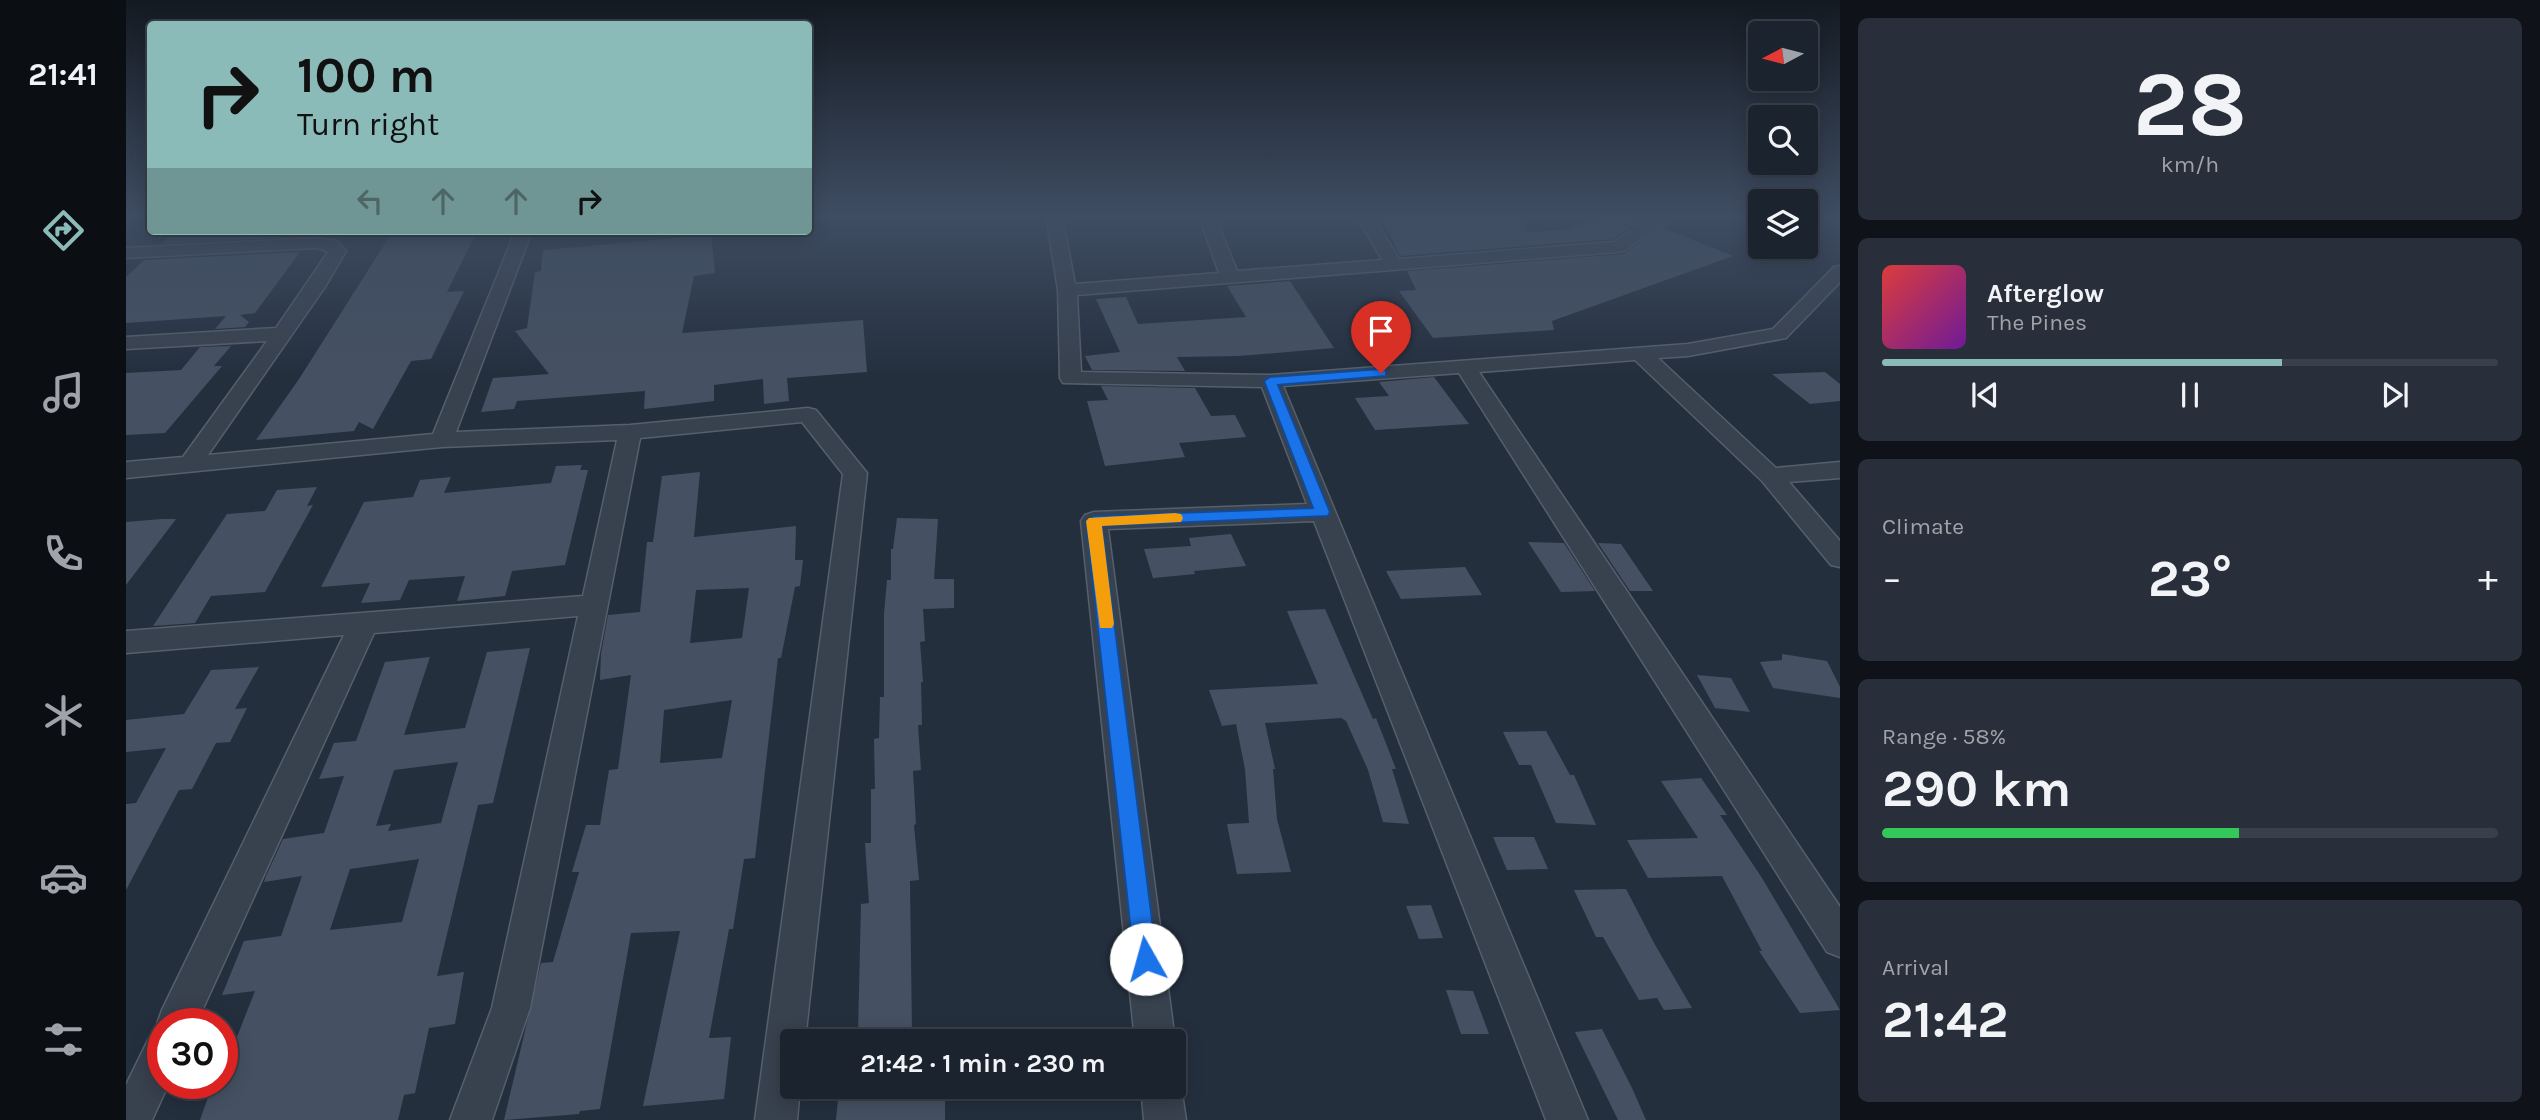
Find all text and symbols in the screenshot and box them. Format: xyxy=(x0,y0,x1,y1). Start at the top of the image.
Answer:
north arrow xyxy=(1748,21,1818,91)
map controls xyxy=(1748,21,1818,259)
text: 100 m xyxy=(297,47,435,104)
icon: right xyxy=(182,49,273,140)
text: 28 xyxy=(2133,52,2247,158)
text: 21:41 xyxy=(28,56,98,93)
button: search xyxy=(1748,105,1818,175)
text: Turn right xyxy=(297,106,439,143)
text: km/h xyxy=(2161,151,2219,178)
icon: left xyxy=(351,182,389,220)
icon: ahead xyxy=(424,182,462,220)
icon: ahead xyxy=(497,182,535,220)
icon: right xyxy=(570,182,608,220)
button: layers xyxy=(1748,189,1818,259)
icon: directions xyxy=(39,206,88,255)
text: Afterglow xyxy=(1987,278,2104,309)
pin xyxy=(1351,301,1411,373)
text: The Pines xyxy=(1987,309,2087,336)
icon: arrive xyxy=(1362,312,1400,350)
icon: music xyxy=(39,368,88,417)
icon: previous xyxy=(1966,376,2004,414)
icon: pause xyxy=(2171,376,2209,414)
icon: next xyxy=(2376,376,2414,414)
text: Climate xyxy=(1882,513,1964,540)
icon: phone xyxy=(39,529,88,578)
text: 23° xyxy=(2148,548,2232,609)
text: − xyxy=(1882,556,1902,601)
text: + xyxy=(2478,556,2498,601)
icon: climate xyxy=(39,691,88,740)
text: Range · 58% xyxy=(1882,723,2006,750)
text: 290 km xyxy=(1882,758,2071,819)
icon: car xyxy=(39,853,88,902)
position arrow xyxy=(1109,922,1183,996)
text: Arrival xyxy=(1882,954,1949,981)
text: 21:42 xyxy=(1882,989,2008,1050)
speed limit sign: 30 xyxy=(147,1008,238,1099)
icon: filters xyxy=(39,1015,88,1064)
text: 21:42 · 1 min · 230 m xyxy=(860,1048,1106,1079)

